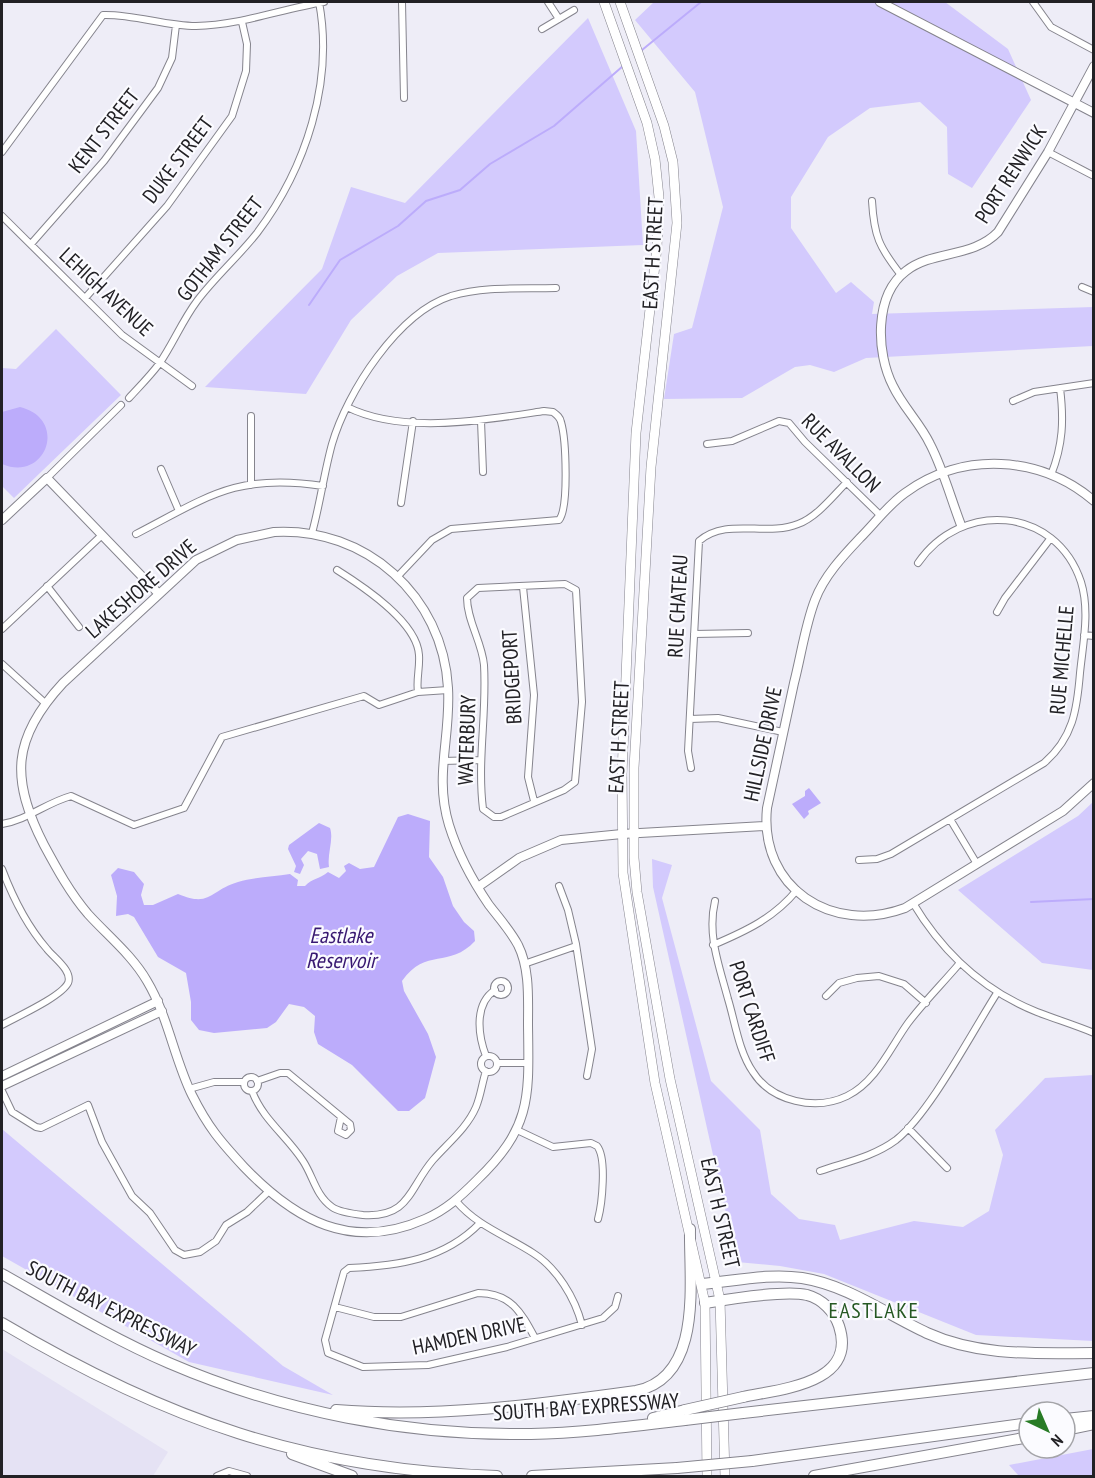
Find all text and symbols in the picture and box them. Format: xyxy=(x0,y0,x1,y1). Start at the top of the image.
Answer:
street label: KENT STREET xyxy=(62,83,145,178)
street label: DUKE STREET xyxy=(136,110,219,208)
street label: PORT RENWICK xyxy=(969,119,1053,228)
street label: GOTHAM STREET xyxy=(170,191,269,306)
street label: EAST H STREET xyxy=(636,195,669,310)
street label: LEHIGH AVENUE xyxy=(54,241,159,342)
street label: RUE AVALLON xyxy=(796,407,887,498)
street label: LAKESHORE DRIVE xyxy=(80,533,202,644)
street label: RUE CHATEAU xyxy=(661,554,694,658)
street label: RUE MICHELLE xyxy=(1043,604,1080,715)
street label: BRIDGEPORT xyxy=(496,629,527,725)
street label: EAST H STREET xyxy=(602,679,635,794)
street label: HILLSIDE DRIVE xyxy=(737,684,788,804)
street label: WATERBURY xyxy=(451,694,482,786)
water label: Eastlake Reservoir xyxy=(306,921,379,974)
street label: PORT CARDIFF xyxy=(723,958,782,1066)
street label: EAST H STREET xyxy=(695,1155,746,1271)
street label: SOUTH BAY EXPRESSWAY xyxy=(22,1254,201,1363)
district label: EASTLAKE xyxy=(828,1296,920,1324)
street label: HAMDEN DRIVE xyxy=(410,1310,528,1361)
street label: SOUTH BAY EXPRESSWAY xyxy=(492,1386,680,1426)
north arrow xyxy=(1017,1400,1077,1460)
text: N xyxy=(1047,1431,1067,1451)

